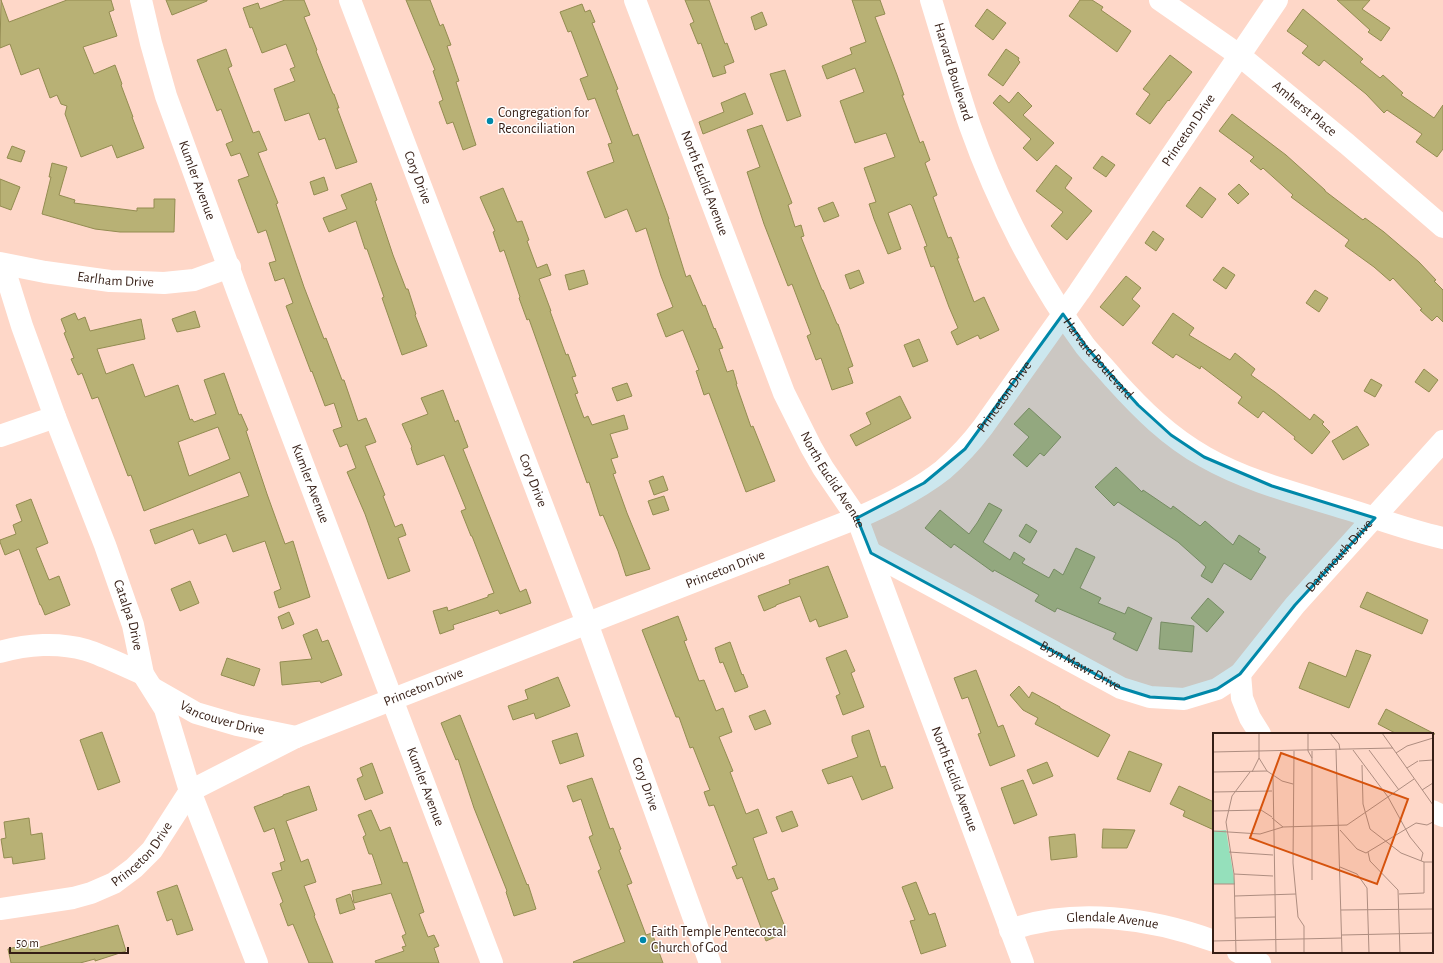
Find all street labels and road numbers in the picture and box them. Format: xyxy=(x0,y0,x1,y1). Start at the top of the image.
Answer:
street label: Harvard Boulevard xyxy=(931,21,975,123)
street label: Amherst Place xyxy=(1270,79,1339,139)
street label: Princeton Drive xyxy=(1159,92,1218,169)
street label: North Euclid Avenue xyxy=(678,129,731,238)
street label: Kumler Avenue xyxy=(176,139,218,222)
street label: Cory Drive xyxy=(401,149,434,206)
street label: Earlham Drive xyxy=(76,270,154,290)
street label: Harvard Boulevard xyxy=(1060,315,1136,402)
street label: Princeton Drive xyxy=(974,359,1034,435)
street label: North Euclid Avenue xyxy=(798,429,867,530)
street label: Kumler Avenue xyxy=(289,442,332,525)
street label: Cory Drive xyxy=(516,452,549,509)
street label: Dartmouth Drive xyxy=(1303,517,1376,595)
street label: Princeton Drive xyxy=(684,548,767,591)
street label: Catalpa Drive xyxy=(111,578,145,652)
street label: Bryn Mawr Drive xyxy=(1037,638,1123,694)
street label: Princeton Drive xyxy=(382,665,465,709)
street label: Vancouver Drive xyxy=(177,698,266,737)
street label: North Euclid Avenue xyxy=(928,725,980,834)
street label: Kumler Avenue xyxy=(404,745,446,828)
street label: Cory Drive xyxy=(629,756,661,813)
street label: Princeton Drive xyxy=(109,819,175,889)
street label: Glendale Avenue xyxy=(1066,910,1160,932)

